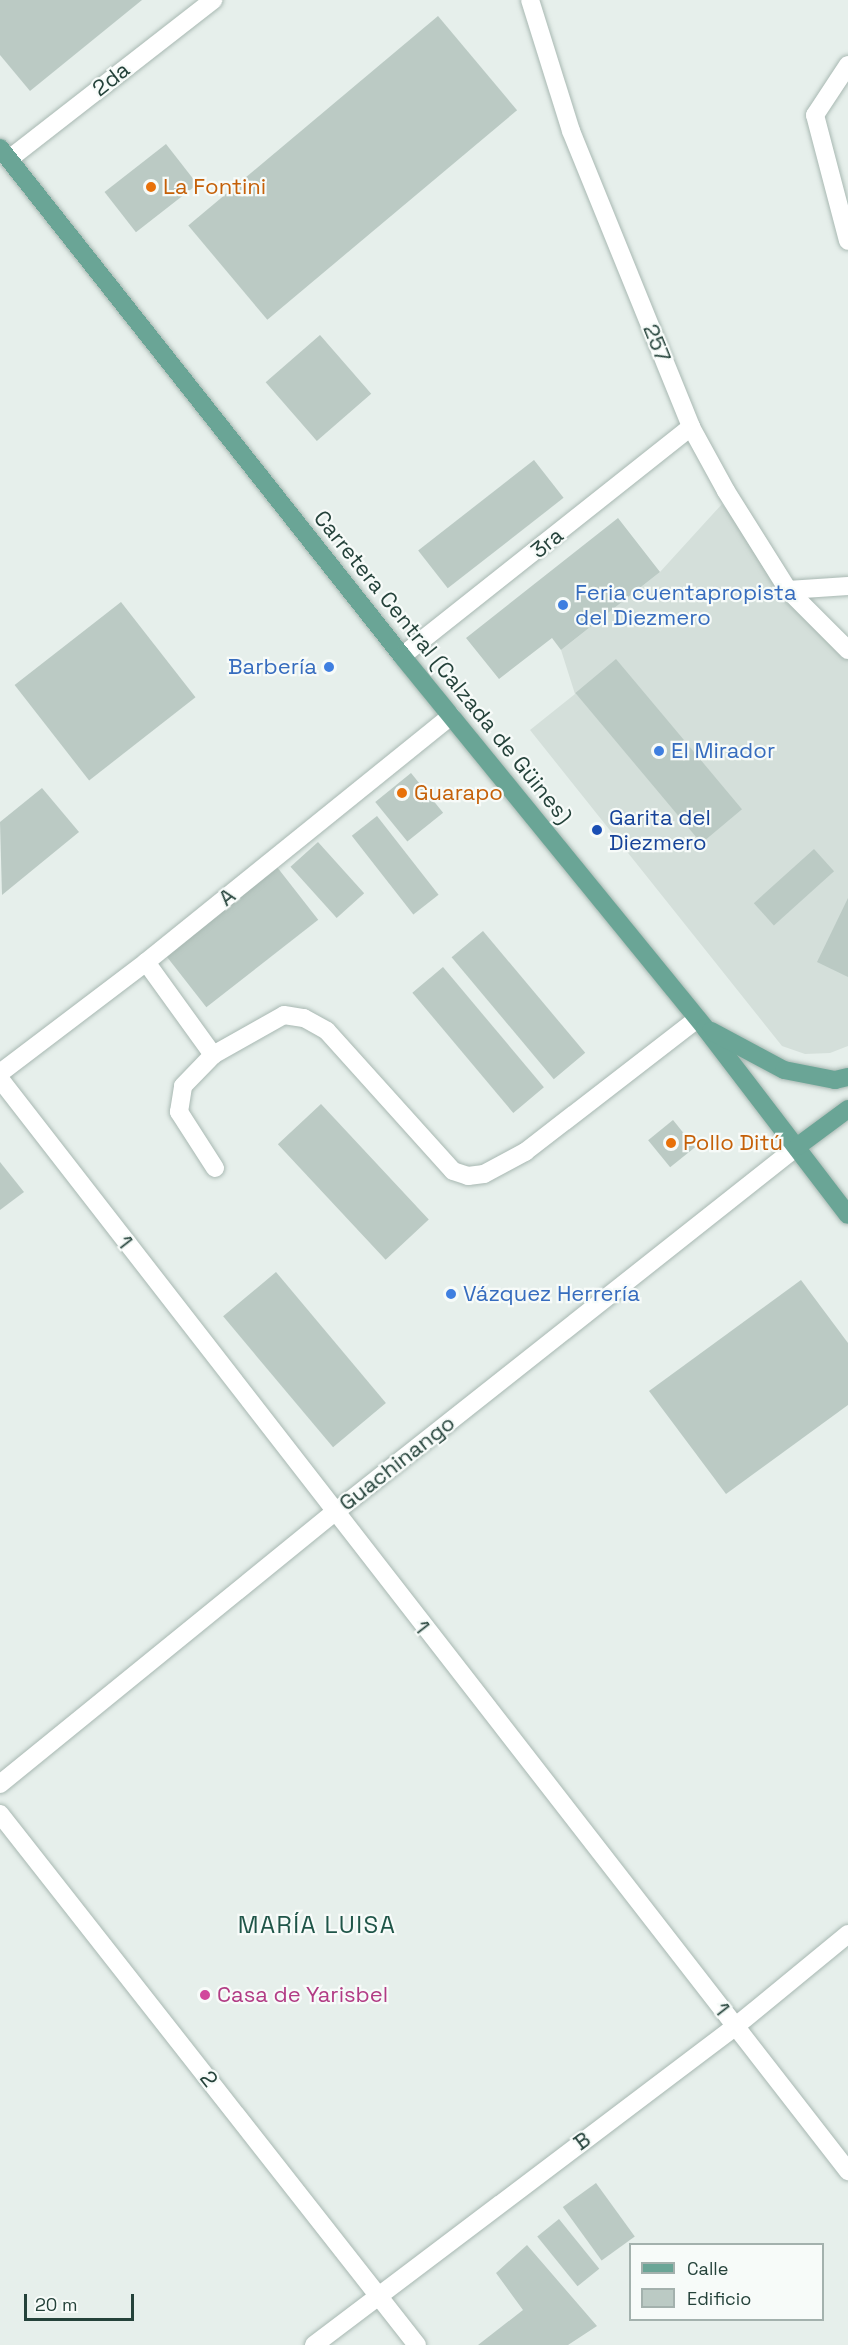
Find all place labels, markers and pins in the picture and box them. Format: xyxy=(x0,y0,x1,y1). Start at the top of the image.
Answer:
place label: La Fontini xyxy=(163,174,266,200)
marker: La Fontini xyxy=(144,180,158,194)
place label: Feria cuentapropista del Diezmero xyxy=(575,579,797,630)
marker: Feria cuentapropista del Diezmero xyxy=(556,598,570,612)
place label: Barbería xyxy=(228,654,317,680)
marker: Barbería xyxy=(322,660,336,674)
place label: El Mirador xyxy=(671,738,775,764)
marker: El Mirador xyxy=(652,744,666,758)
place label: Guarapo xyxy=(414,780,503,806)
marker: Guarapo xyxy=(395,786,409,800)
place label: Garita del Diezmero xyxy=(609,804,711,855)
marker: Garita del Diezmero xyxy=(590,823,604,837)
place label: Pollo Ditú xyxy=(683,1130,783,1156)
marker: Pollo Ditú xyxy=(664,1136,678,1150)
place label: Vázquez Herrería xyxy=(463,1281,640,1307)
marker: Vázquez Herrería xyxy=(444,1287,458,1301)
place label: Casa de Yarisbel xyxy=(217,1982,388,2008)
marker: Casa de Yarisbel xyxy=(198,1988,212,2002)

